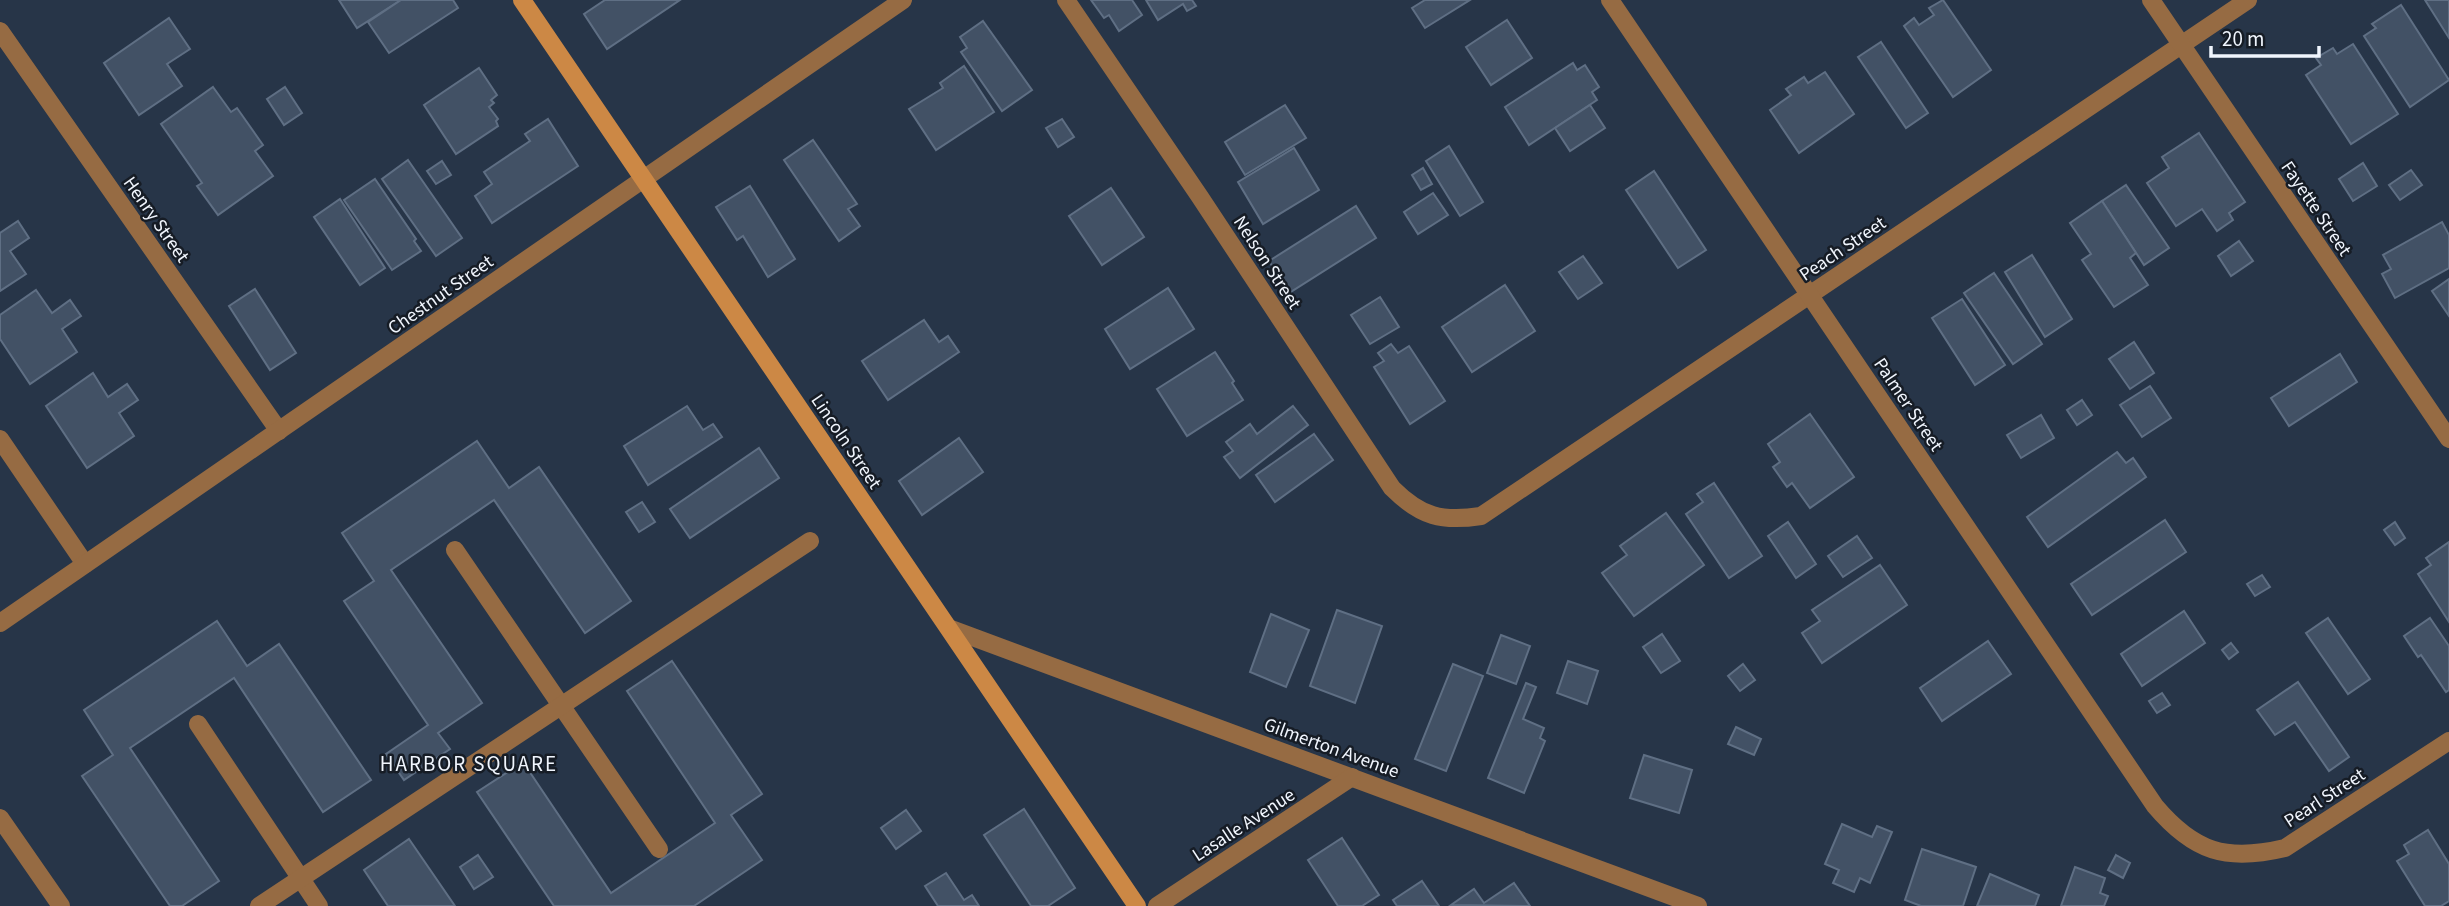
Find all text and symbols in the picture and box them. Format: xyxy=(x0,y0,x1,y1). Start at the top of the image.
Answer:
scale bar xyxy=(2211,14,2320,58)
text: 20 m xyxy=(2222,24,2264,54)
street label: Fayette Street xyxy=(2274,156,2358,262)
street label: Henry Street xyxy=(116,171,196,269)
street label: Peach Street xyxy=(1794,210,1892,288)
street label: Nelson Street xyxy=(1226,211,1307,315)
street label: Chestnut Street xyxy=(383,249,500,342)
street label: Palmer Street xyxy=(1866,353,1949,457)
street label: Lincoln Street xyxy=(804,389,888,495)
street label: Gilmerton Avenue xyxy=(1260,711,1403,785)
district label: HARBOR SQUARE xyxy=(380,749,558,779)
street label: Pearl Street xyxy=(2279,762,2371,835)
street label: Lasalle Avenue xyxy=(1187,782,1301,869)

